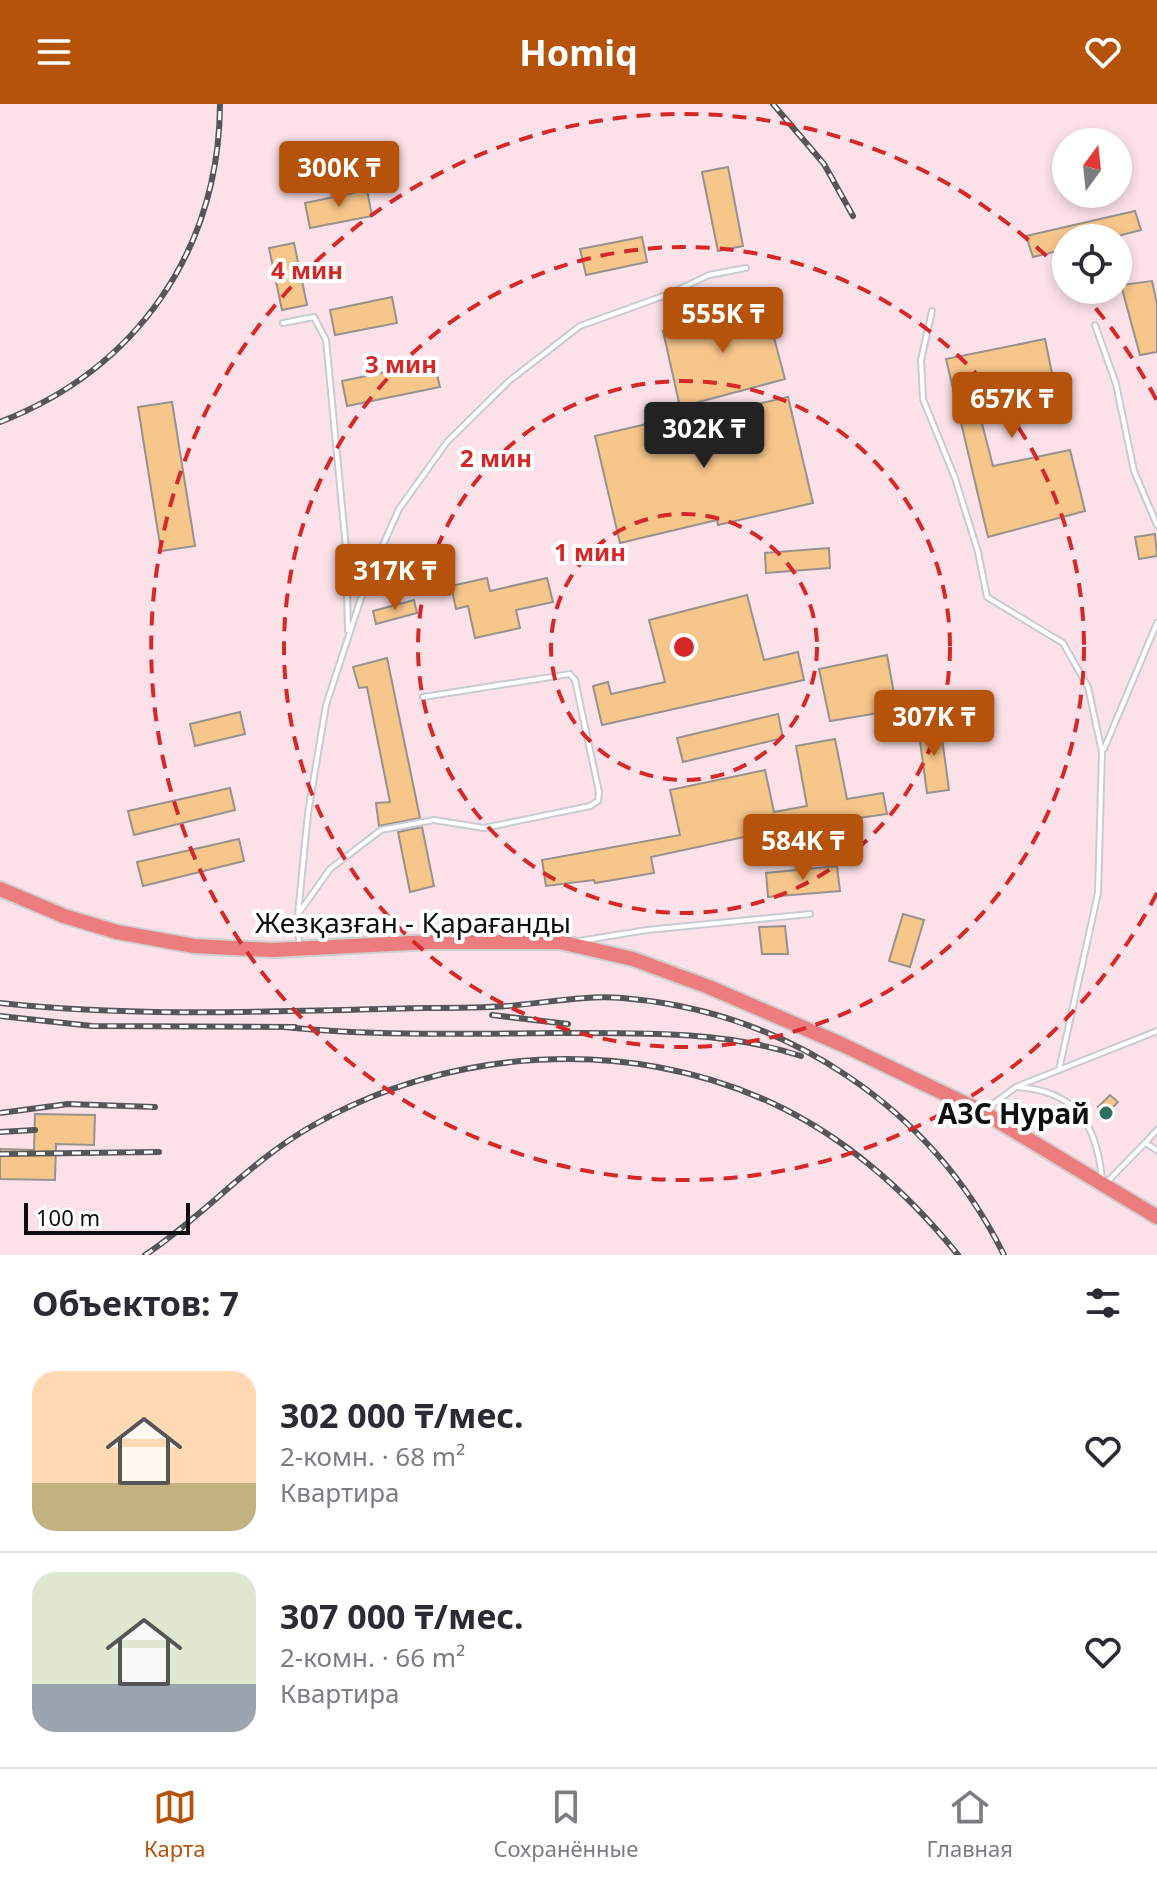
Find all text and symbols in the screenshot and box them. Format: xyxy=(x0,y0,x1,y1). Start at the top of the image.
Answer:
text: Homiq xyxy=(519,28,638,77)
icon: menu xyxy=(32,30,76,74)
icon: heart xyxy=(1081,30,1125,74)
north arrow xyxy=(1052,128,1132,208)
map controls xyxy=(1052,128,1132,304)
pin: 300K ₸ xyxy=(274,141,404,209)
text: 300K ₸ xyxy=(297,149,381,185)
button: locate xyxy=(1052,224,1132,304)
text: 4 мин xyxy=(271,253,343,286)
pin: 555K ₸ xyxy=(658,287,788,355)
text: 555K ₸ xyxy=(681,295,765,331)
text: 3 мин xyxy=(365,347,437,380)
pin: 657K ₸ xyxy=(947,372,1077,440)
text: 657K ₸ xyxy=(970,380,1054,416)
pin: 302K ₸ xyxy=(639,402,769,470)
text: 302K ₸ xyxy=(662,410,746,446)
text: 2 мин xyxy=(460,441,532,474)
text: 1 мин xyxy=(554,535,626,568)
pin: 317K ₸ xyxy=(330,544,460,612)
text: 317K ₸ xyxy=(353,552,437,588)
centre of rings xyxy=(670,633,698,661)
pin: 307K ₸ xyxy=(869,690,999,758)
text: 307K ₸ xyxy=(892,698,976,734)
pin: 584K ₸ xyxy=(738,814,868,882)
text: 584K ₸ xyxy=(761,822,845,858)
street label: Жезқазған - Қарағанды xyxy=(255,903,571,941)
place label: АЗС Нурай xyxy=(938,1094,1090,1132)
marker: АЗС Нурай xyxy=(1097,1104,1115,1122)
scale bar xyxy=(24,1199,190,1235)
text: 100 m xyxy=(36,1202,100,1232)
text: Объектов: 7 xyxy=(32,1280,239,1326)
icon: filters xyxy=(1081,1281,1125,1325)
text: 302 000 ₸/мес. xyxy=(280,1392,524,1438)
icon: home xyxy=(96,1403,192,1499)
icon: heart xyxy=(1081,1429,1125,1473)
text: 2-комн. · 68 m² xyxy=(280,1438,465,1474)
text: Квартира xyxy=(280,1474,399,1510)
text: 307 000 ₸/мес. xyxy=(280,1593,524,1639)
icon: home xyxy=(96,1604,192,1700)
icon: heart xyxy=(1081,1630,1125,1674)
text: 2-комн. · 66 m² xyxy=(280,1639,465,1675)
text: Квартира xyxy=(280,1675,399,1711)
tab: Карта xyxy=(144,1785,205,1863)
tab: Сохранённые xyxy=(493,1785,638,1863)
tab: Главная xyxy=(926,1785,1013,1863)

